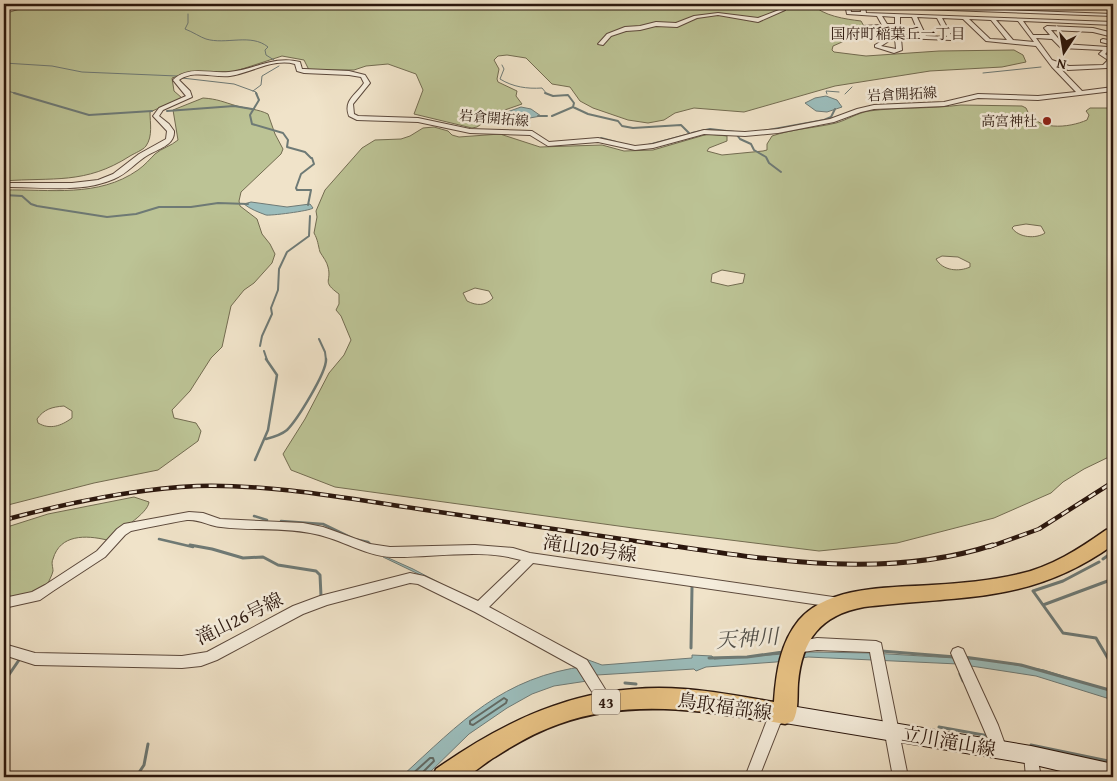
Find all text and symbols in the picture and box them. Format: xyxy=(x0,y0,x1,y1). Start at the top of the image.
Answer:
district label: 国府町稲葉丘一丁目 xyxy=(830,23,966,44)
north arrow xyxy=(1040,28,1090,78)
text: N xyxy=(1054,54,1068,75)
street label: 岩倉開拓線 xyxy=(867,82,937,106)
street label: 岩倉開拓線 xyxy=(458,105,530,131)
place label: 高宮神社 xyxy=(981,111,1037,131)
marker: 高宮神社 xyxy=(1041,115,1053,127)
street label: 滝山20号線 xyxy=(541,528,639,568)
street label: 滝山26号線 xyxy=(190,585,288,651)
water label: 天神川 xyxy=(714,620,781,656)
street label: 鳥取福部線 xyxy=(676,686,774,726)
road number: 43 xyxy=(592,690,620,714)
street label: 立川滝山線 xyxy=(900,719,998,763)

